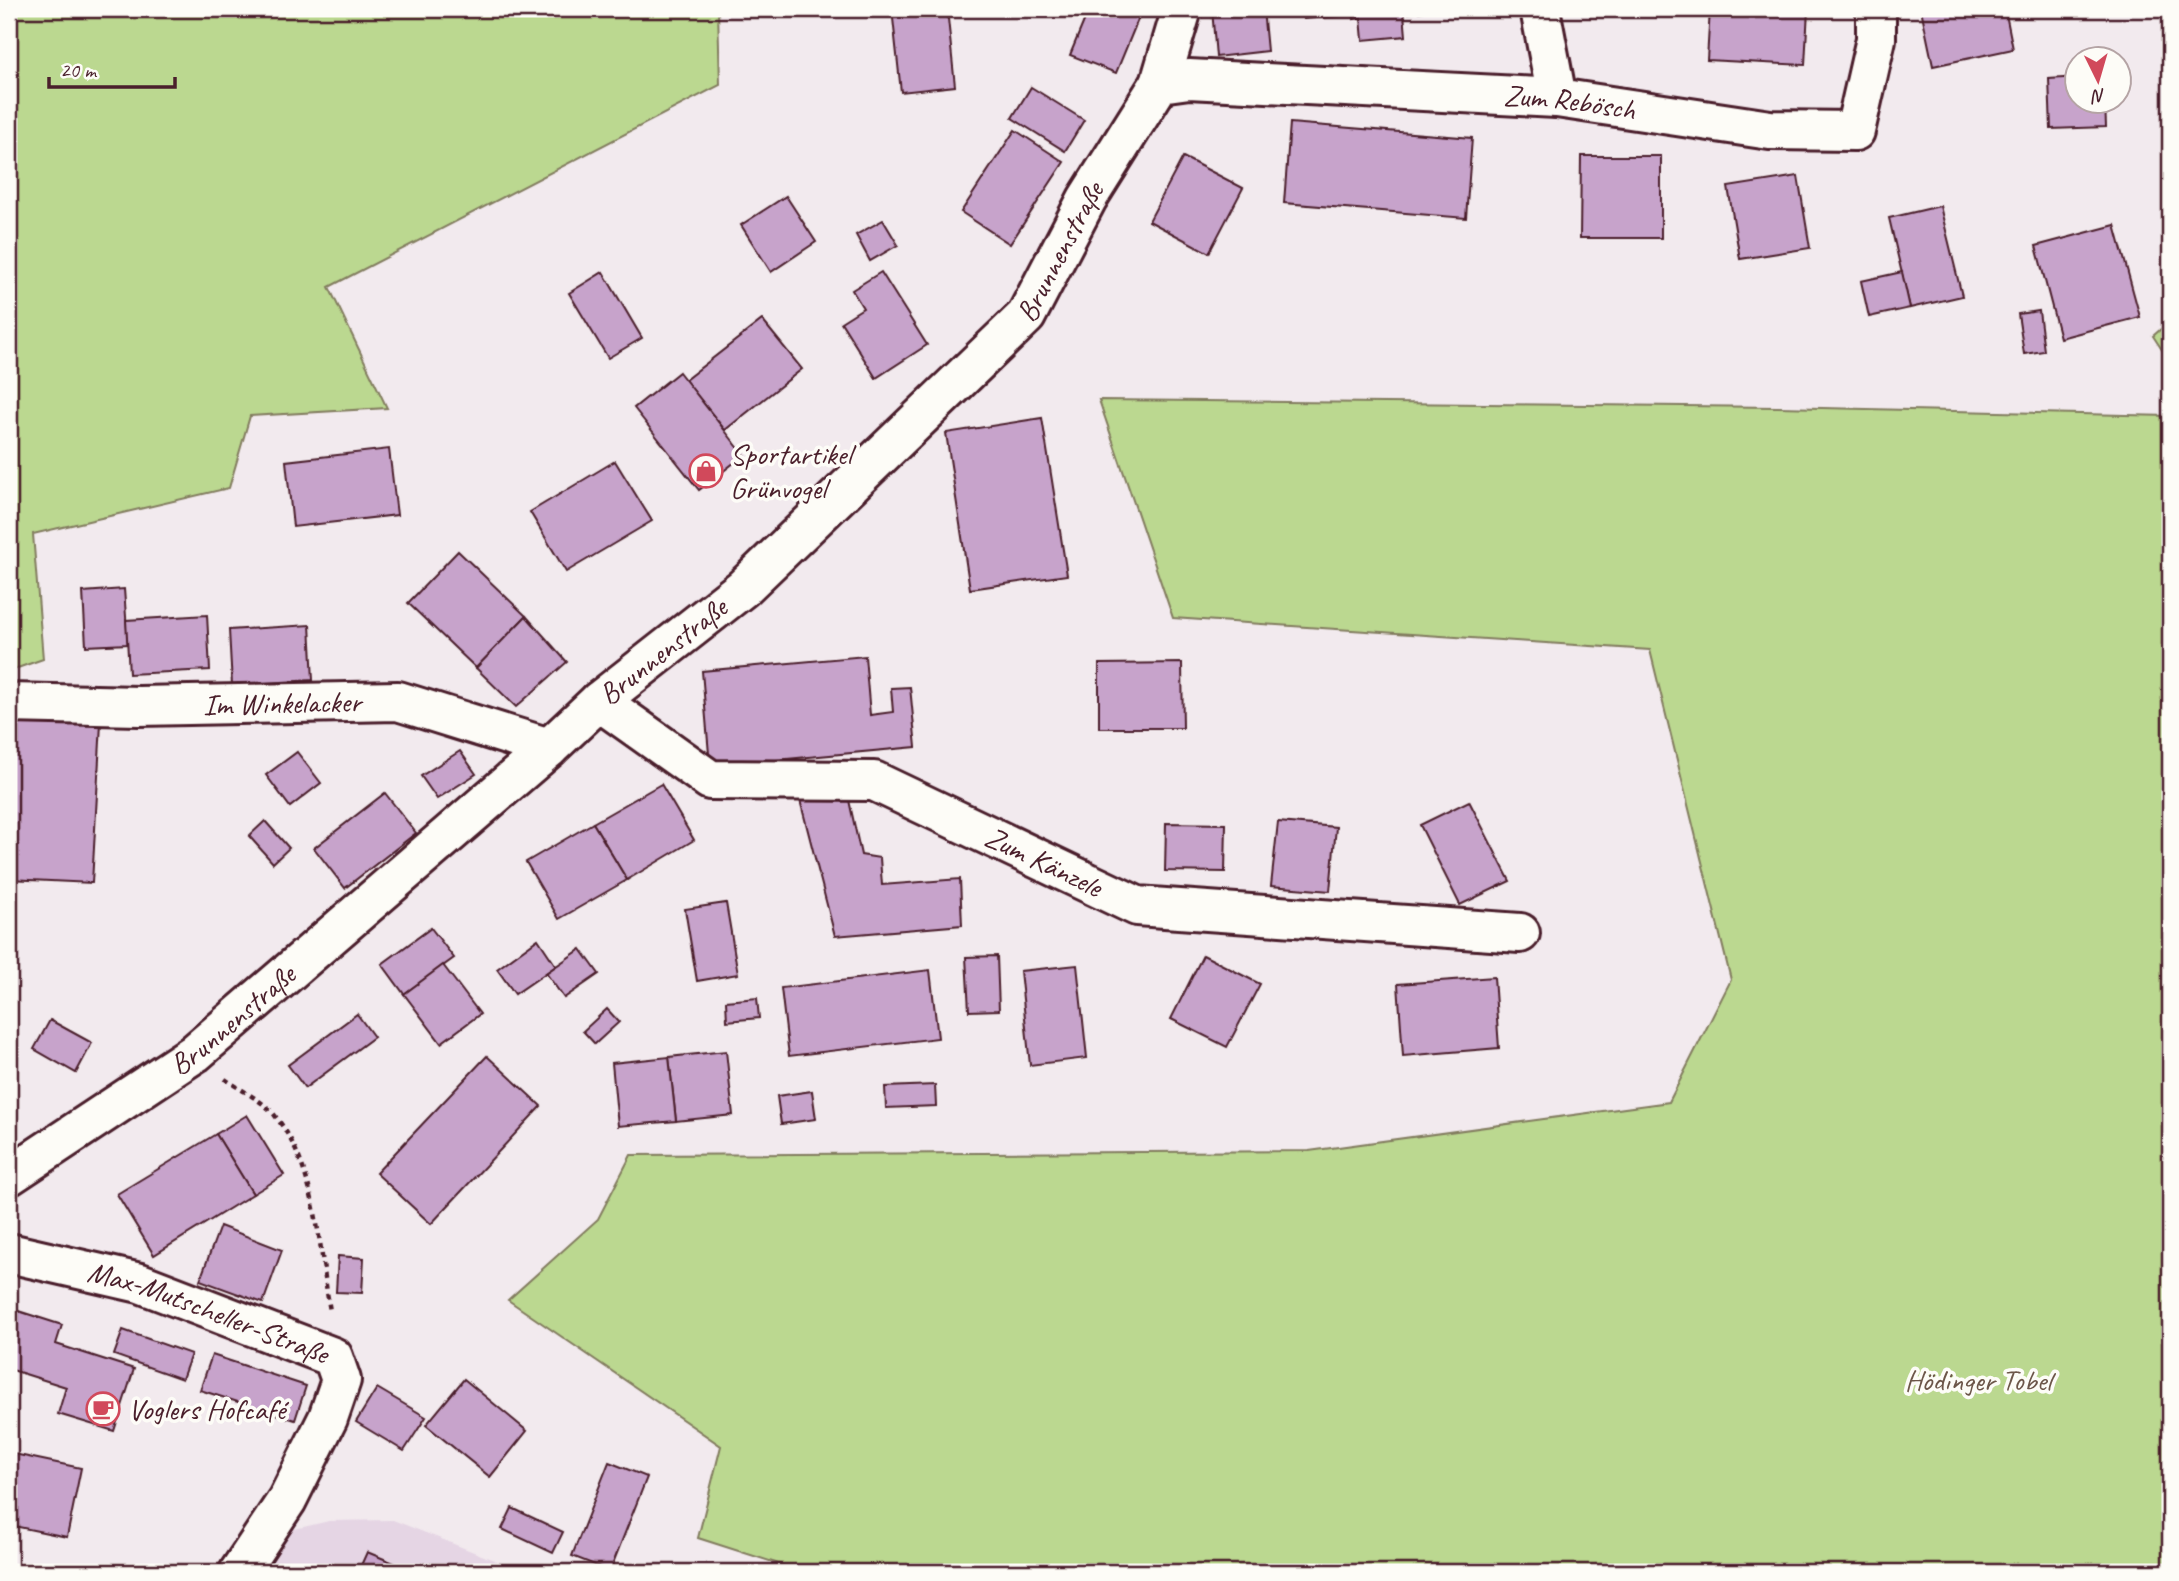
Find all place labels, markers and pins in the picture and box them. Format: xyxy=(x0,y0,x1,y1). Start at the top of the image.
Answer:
place label: Sportartikel Grünvogel xyxy=(730,435,857,507)
shop icon: Sportartikel Grünvogel xyxy=(687,452,725,490)
cafe icon: Voglers Hofcafé xyxy=(84,1390,122,1428)
place label: Voglers Hofcafé xyxy=(128,1390,289,1428)

